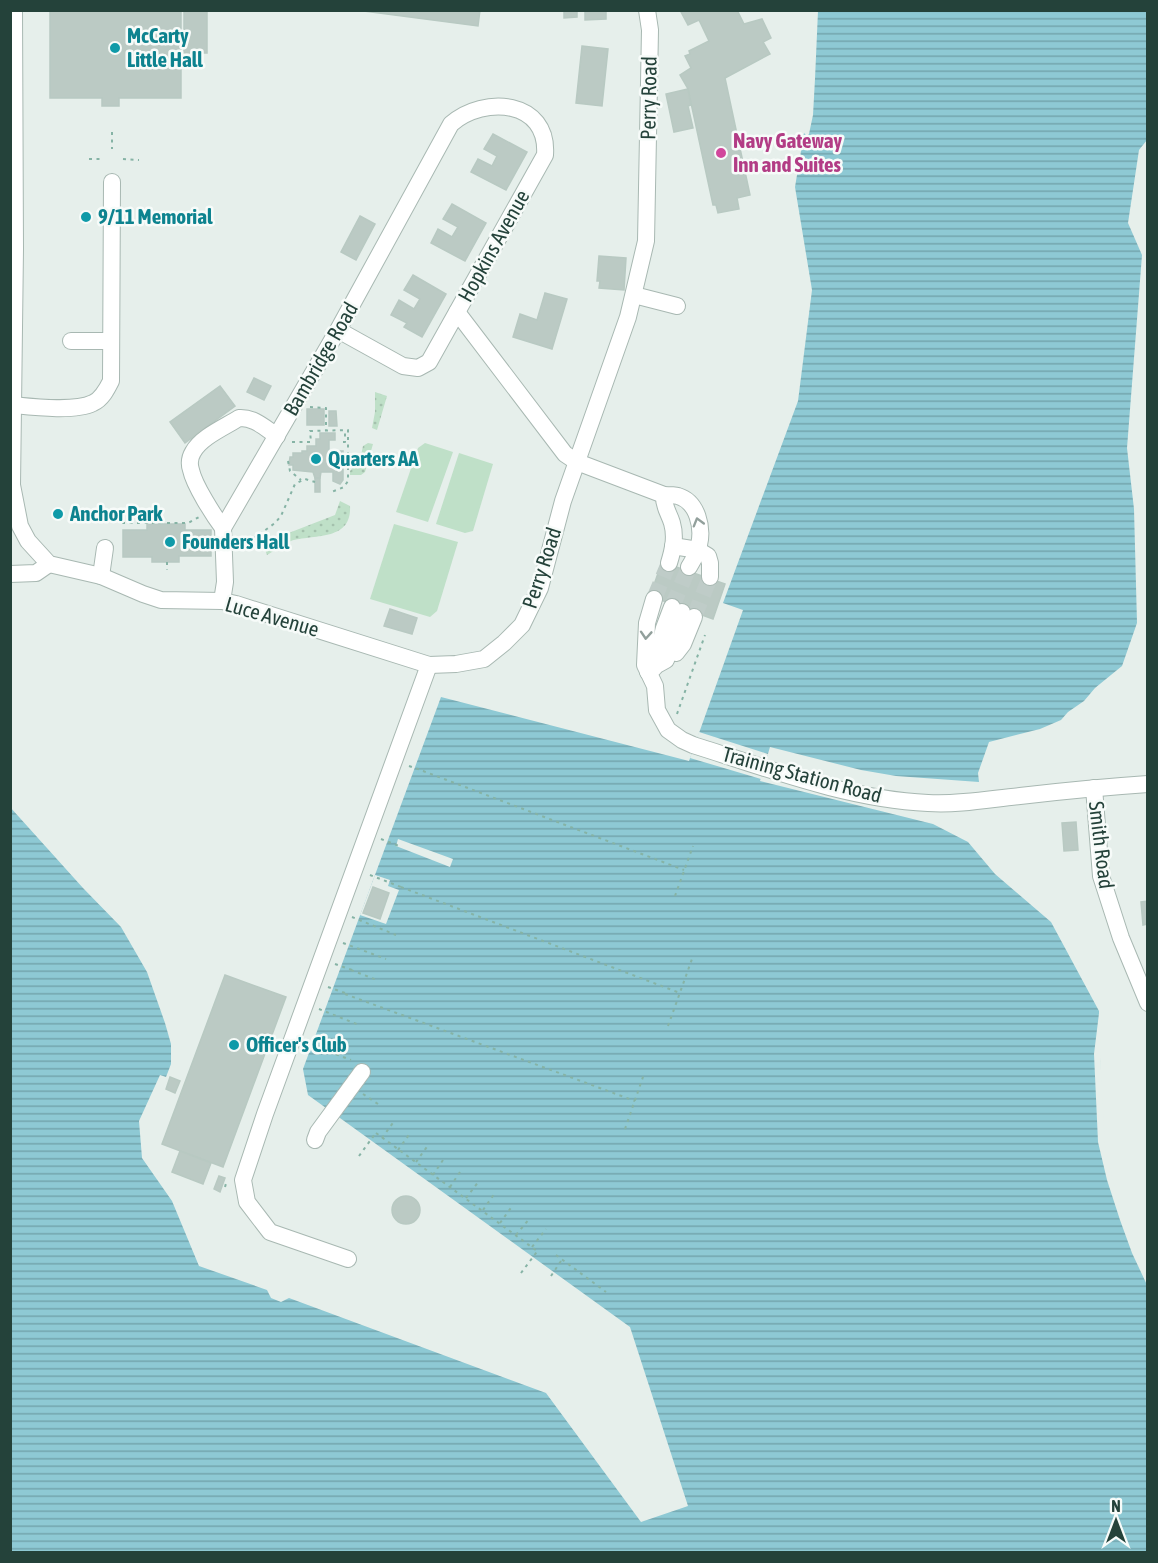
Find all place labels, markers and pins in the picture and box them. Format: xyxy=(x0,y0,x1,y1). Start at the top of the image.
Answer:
place label: McCarty Little Hall xyxy=(127,23,203,71)
marker: McCarty Little Hall xyxy=(108,41,122,55)
place label: Navy Gateway Inn and Suites xyxy=(733,128,842,176)
marker: Navy Gateway Inn and Suites xyxy=(714,146,728,160)
place label: 9/11 Memorial xyxy=(98,204,213,228)
marker: 9/11 Memorial xyxy=(79,210,93,224)
place label: Quarters AA xyxy=(328,446,419,470)
marker: Quarters AA xyxy=(309,452,323,466)
place label: Anchor Park xyxy=(69,501,163,525)
marker: Anchor Park xyxy=(51,507,65,521)
place label: Founders Hall xyxy=(182,529,290,553)
marker: Founders Hall xyxy=(163,535,177,549)
place label: Officer's Club xyxy=(246,1032,347,1056)
marker: Officer's Club xyxy=(227,1038,241,1052)

